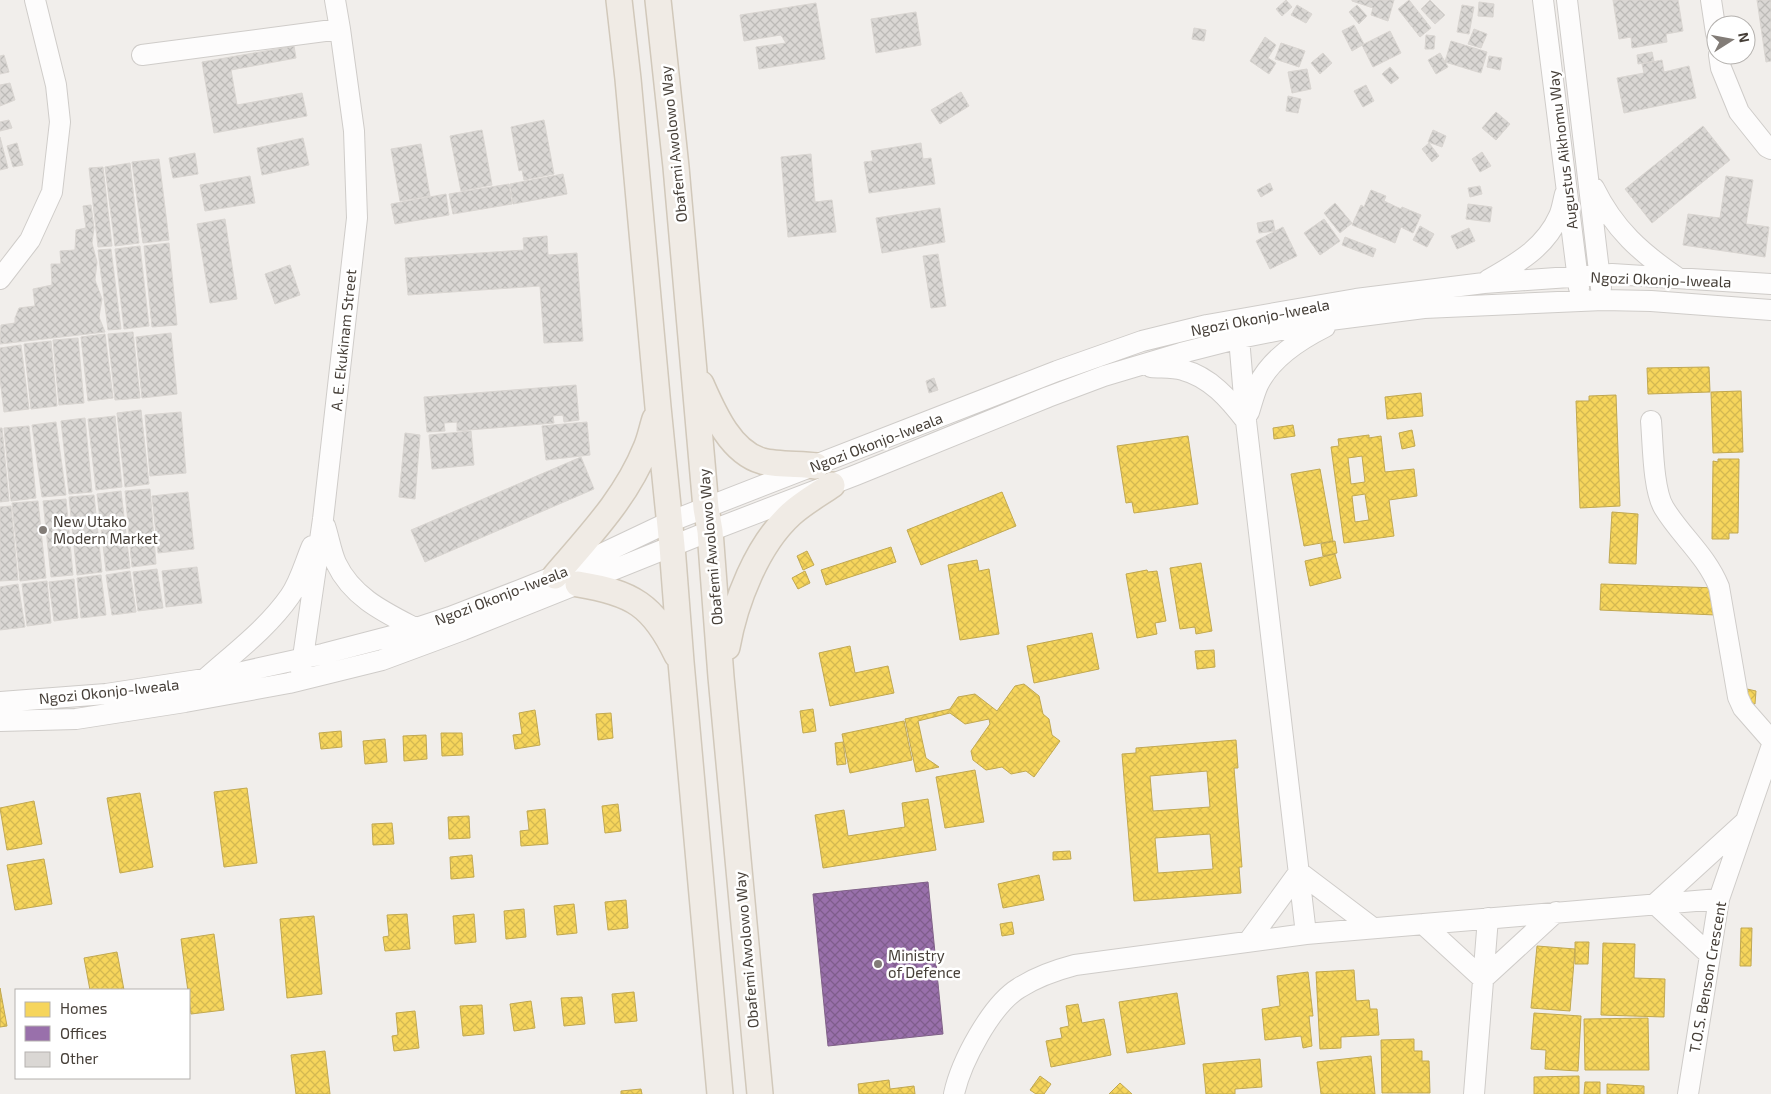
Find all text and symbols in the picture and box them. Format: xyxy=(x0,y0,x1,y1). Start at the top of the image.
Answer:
north arrow xyxy=(1706,15,1756,65)
text: N xyxy=(1735,31,1754,44)
street label: Obafemi Awolowo Way xyxy=(656,65,690,223)
street label: Augustus Aikhomu Way xyxy=(1543,69,1581,231)
street label: A. E. Ekukinam Street xyxy=(327,268,359,412)
street label: Ngozi Okonjo-Iweala xyxy=(1590,268,1732,291)
street label: Ngozi Okonjo-Iweala xyxy=(1189,295,1331,340)
street label: Ngozi Okonjo-Iweala xyxy=(807,408,945,477)
street label: Obafemi Awolowo Way xyxy=(694,468,726,626)
place label: New Utako Modern Market xyxy=(53,512,158,547)
marker: New Utako Modern Market xyxy=(37,524,49,536)
street label: Ngozi Okonjo-Iweala xyxy=(432,561,570,630)
street label: Ngozi Okonjo-Iweala xyxy=(38,675,180,708)
street label: Obafemi Awolowo Way xyxy=(730,871,762,1029)
street label: T.O.S. Benson Crescent xyxy=(1685,899,1729,1054)
place label: Ministry of Defence xyxy=(888,946,961,981)
marker: Ministry of Defence xyxy=(872,958,884,970)
legend xyxy=(15,989,190,1079)
text: Homes xyxy=(60,999,107,1017)
text: Offices xyxy=(60,1024,107,1042)
text: Other xyxy=(60,1049,99,1067)

